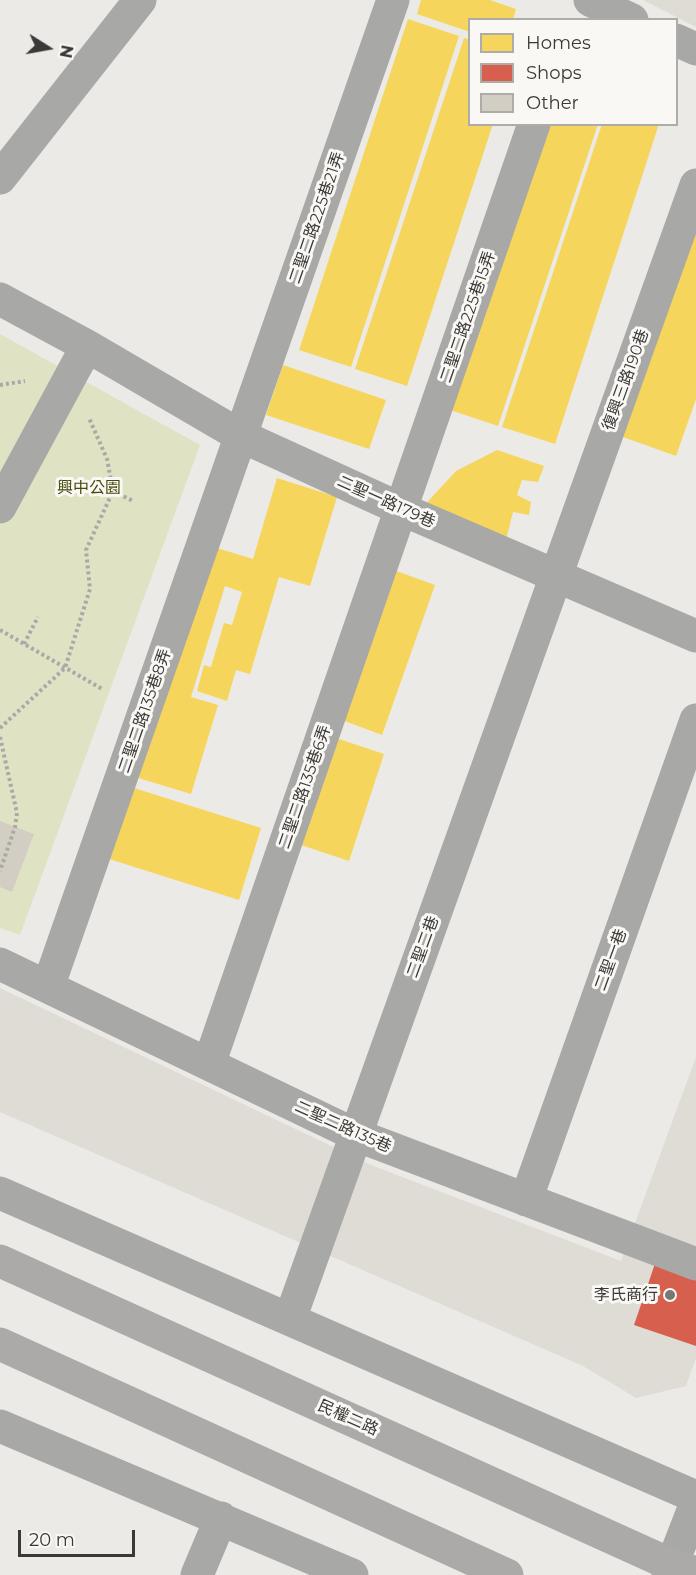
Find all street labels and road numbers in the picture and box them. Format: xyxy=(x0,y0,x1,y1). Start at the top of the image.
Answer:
street label: 二聖二路225巷21弄 xyxy=(285,150,349,286)
street label: 二聖二路225巷15弄 xyxy=(436,249,500,385)
street label: 復興三路190巷 xyxy=(599,327,653,433)
street label: 二聖一路179巷 xyxy=(334,472,438,532)
street label: 二聖二路135巷8弄 xyxy=(115,646,175,776)
street label: 二聖二路135巷6弄 xyxy=(275,723,335,851)
street label: 二聖二巷 xyxy=(403,914,443,980)
street label: 二聖一巷 xyxy=(591,927,631,993)
street label: 二聖二路135巷 xyxy=(292,1097,394,1157)
street label: 民權二路 xyxy=(315,1396,381,1440)

